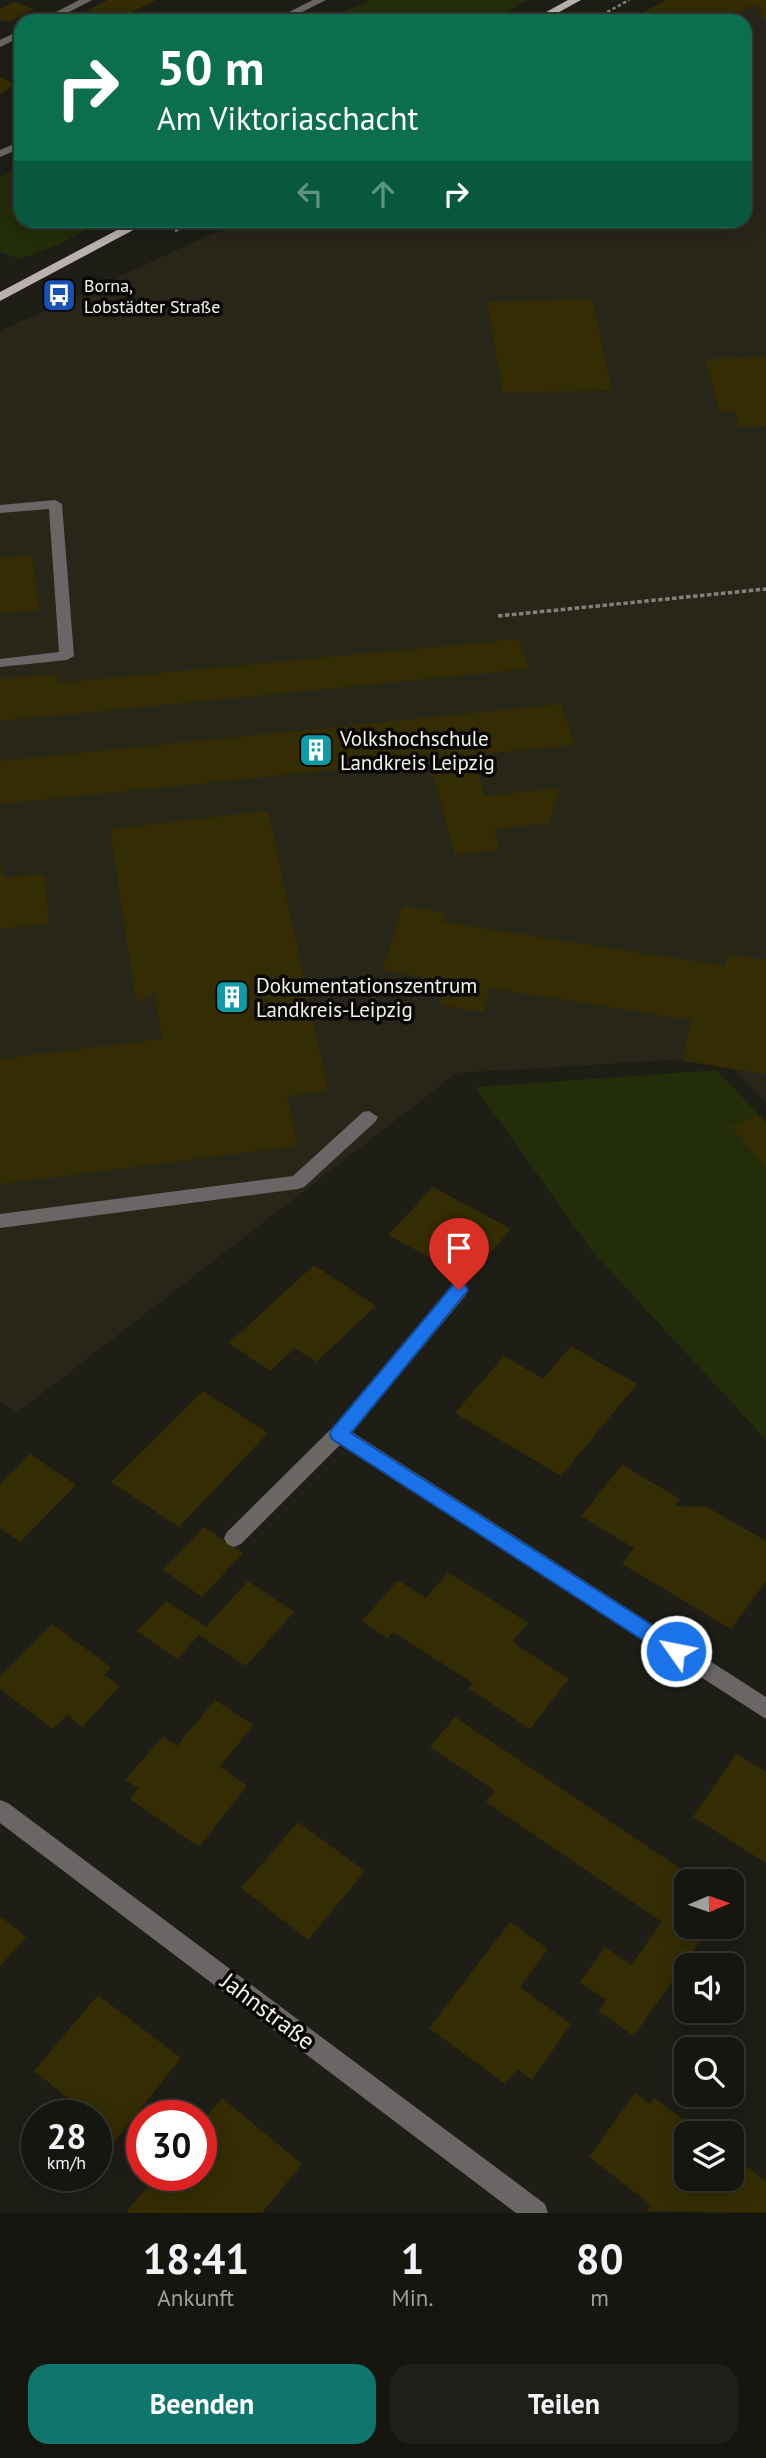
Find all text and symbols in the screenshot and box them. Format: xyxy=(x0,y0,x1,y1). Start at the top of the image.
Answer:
text: 50 m xyxy=(157,35,264,99)
icon: right xyxy=(42,42,133,133)
text: Am Viktoriaschacht xyxy=(157,97,418,139)
icon: left xyxy=(291,175,329,213)
icon: ahead xyxy=(364,175,402,213)
icon: right xyxy=(437,175,475,213)
place label: Borna, Lobstädter Straße xyxy=(84,274,220,318)
bus stop icon: Borna, Lobstädter Straße xyxy=(40,276,78,314)
place label: Volkshochschule Landkreis Leipzig xyxy=(339,725,495,776)
building icon: Volkshochschule Landkreis Leipzig xyxy=(297,731,335,769)
place label: Dokumentationszentrum Landkreis-Leipzig xyxy=(256,972,477,1023)
building icon: Dokumentationszentrum Landkreis-Leipzig xyxy=(213,978,251,1016)
pin xyxy=(429,1218,489,1290)
icon: arrive xyxy=(440,1229,478,1267)
position arrow xyxy=(639,1614,713,1688)
north arrow xyxy=(674,1869,744,1939)
map controls xyxy=(674,1869,744,2191)
button: sound xyxy=(674,1953,744,2023)
street label: Jahnstraße xyxy=(214,1965,321,2056)
button: search xyxy=(674,2037,744,2107)
speed limit sign: 30 xyxy=(126,2100,217,2191)
text: 28 xyxy=(47,2113,86,2159)
button: layers xyxy=(674,2121,744,2191)
text: km/h xyxy=(47,2151,86,2174)
text: 18:41 xyxy=(142,2231,249,2286)
text: 1 xyxy=(401,2231,424,2286)
text: 80 xyxy=(576,2231,623,2286)
text: Ankunft xyxy=(157,2283,234,2312)
text: Min. xyxy=(392,2283,433,2312)
text: m xyxy=(590,2283,609,2312)
button: Beenden xyxy=(28,2364,376,2444)
button: Teilen xyxy=(390,2364,738,2444)

